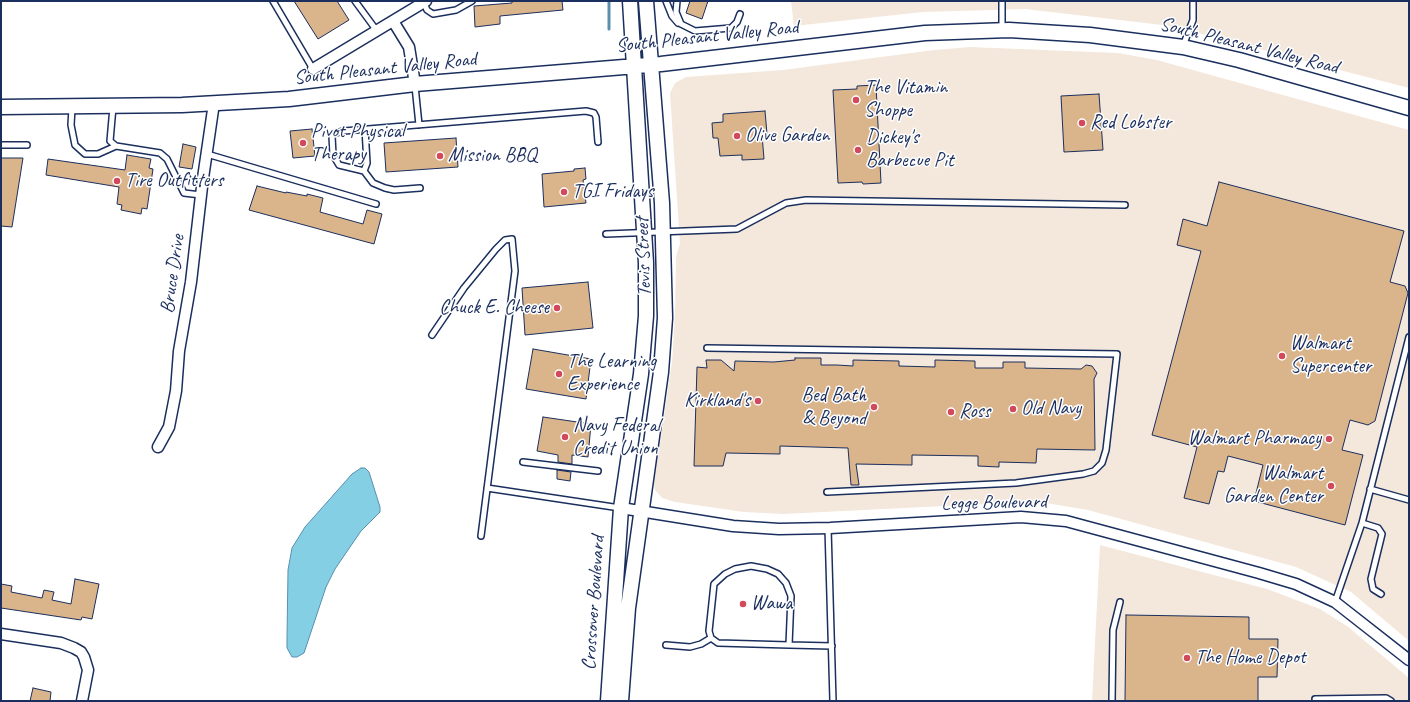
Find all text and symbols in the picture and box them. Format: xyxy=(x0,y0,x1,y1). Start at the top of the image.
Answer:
street label: South Pleasant Valley Road xyxy=(1157,12,1341,80)
street label: South Pleasant Valley Road xyxy=(615,15,799,59)
street label: South Pleasant Valley Road xyxy=(293,47,477,91)
place label: The Vitamin Shoppe xyxy=(864,76,947,123)
marker: The Vitamin Shoppe xyxy=(851,95,861,105)
place label: Red Lobster xyxy=(1090,111,1171,135)
marker: Red Lobster xyxy=(1077,118,1087,128)
place label: Pivot Physical Therapy xyxy=(311,120,404,167)
place label: Olive Garden xyxy=(745,124,829,148)
place label: Dickey's Barbecue Pit xyxy=(866,126,954,173)
marker: Olive Garden xyxy=(732,131,742,141)
marker: Pivot Physical Therapy xyxy=(298,138,308,148)
place label: Mission BBQ xyxy=(448,144,536,168)
marker: Dickey's Barbecue Pit xyxy=(853,145,863,155)
marker: Mission BBQ xyxy=(435,151,445,161)
place label: Tire Outfitters xyxy=(125,169,223,193)
marker: Tire Outfitters xyxy=(112,176,122,186)
place label: TGI Fridays xyxy=(572,180,653,204)
marker: TGI Fridays xyxy=(559,187,569,197)
street label: Tevis Street xyxy=(631,217,657,297)
street label: Bruce Drive xyxy=(156,233,190,315)
place label: Chuck E. Cheese xyxy=(439,296,549,320)
marker: Chuck E. Cheese xyxy=(552,303,562,313)
place label: Walmart Supercenter xyxy=(1290,332,1371,379)
place label: The Learning Experience xyxy=(567,350,656,397)
marker: Walmart Supercenter xyxy=(1277,351,1287,361)
marker: The Learning Experience xyxy=(554,369,564,379)
place label: Bed Bath & Beyond xyxy=(802,384,866,431)
place label: Kirkland's xyxy=(684,389,750,413)
marker: Kirkland's xyxy=(753,396,763,406)
place label: Old Navy xyxy=(1021,397,1081,421)
place label: Ross xyxy=(959,400,990,424)
marker: Bed Bath & Beyond xyxy=(869,402,879,412)
marker: Old Navy xyxy=(1008,404,1018,414)
marker: Ross xyxy=(946,407,956,417)
place label: Navy Federal Credit Union xyxy=(573,414,660,461)
place label: Walmart Pharmacy xyxy=(1188,427,1321,451)
marker: Navy Federal Credit Union xyxy=(560,432,570,442)
marker: Walmart Pharmacy xyxy=(1324,434,1334,444)
place label: Walmart Garden Center xyxy=(1224,462,1323,509)
marker: Walmart Garden Center xyxy=(1326,481,1336,491)
street label: Legge Boulevard xyxy=(941,490,1047,516)
street label: Crossover Boulevard xyxy=(577,535,611,671)
place label: Wawa xyxy=(751,592,792,616)
marker: Wawa xyxy=(738,599,748,609)
place label: The Home Depot xyxy=(1195,646,1306,670)
marker: The Home Depot xyxy=(1182,653,1192,663)

